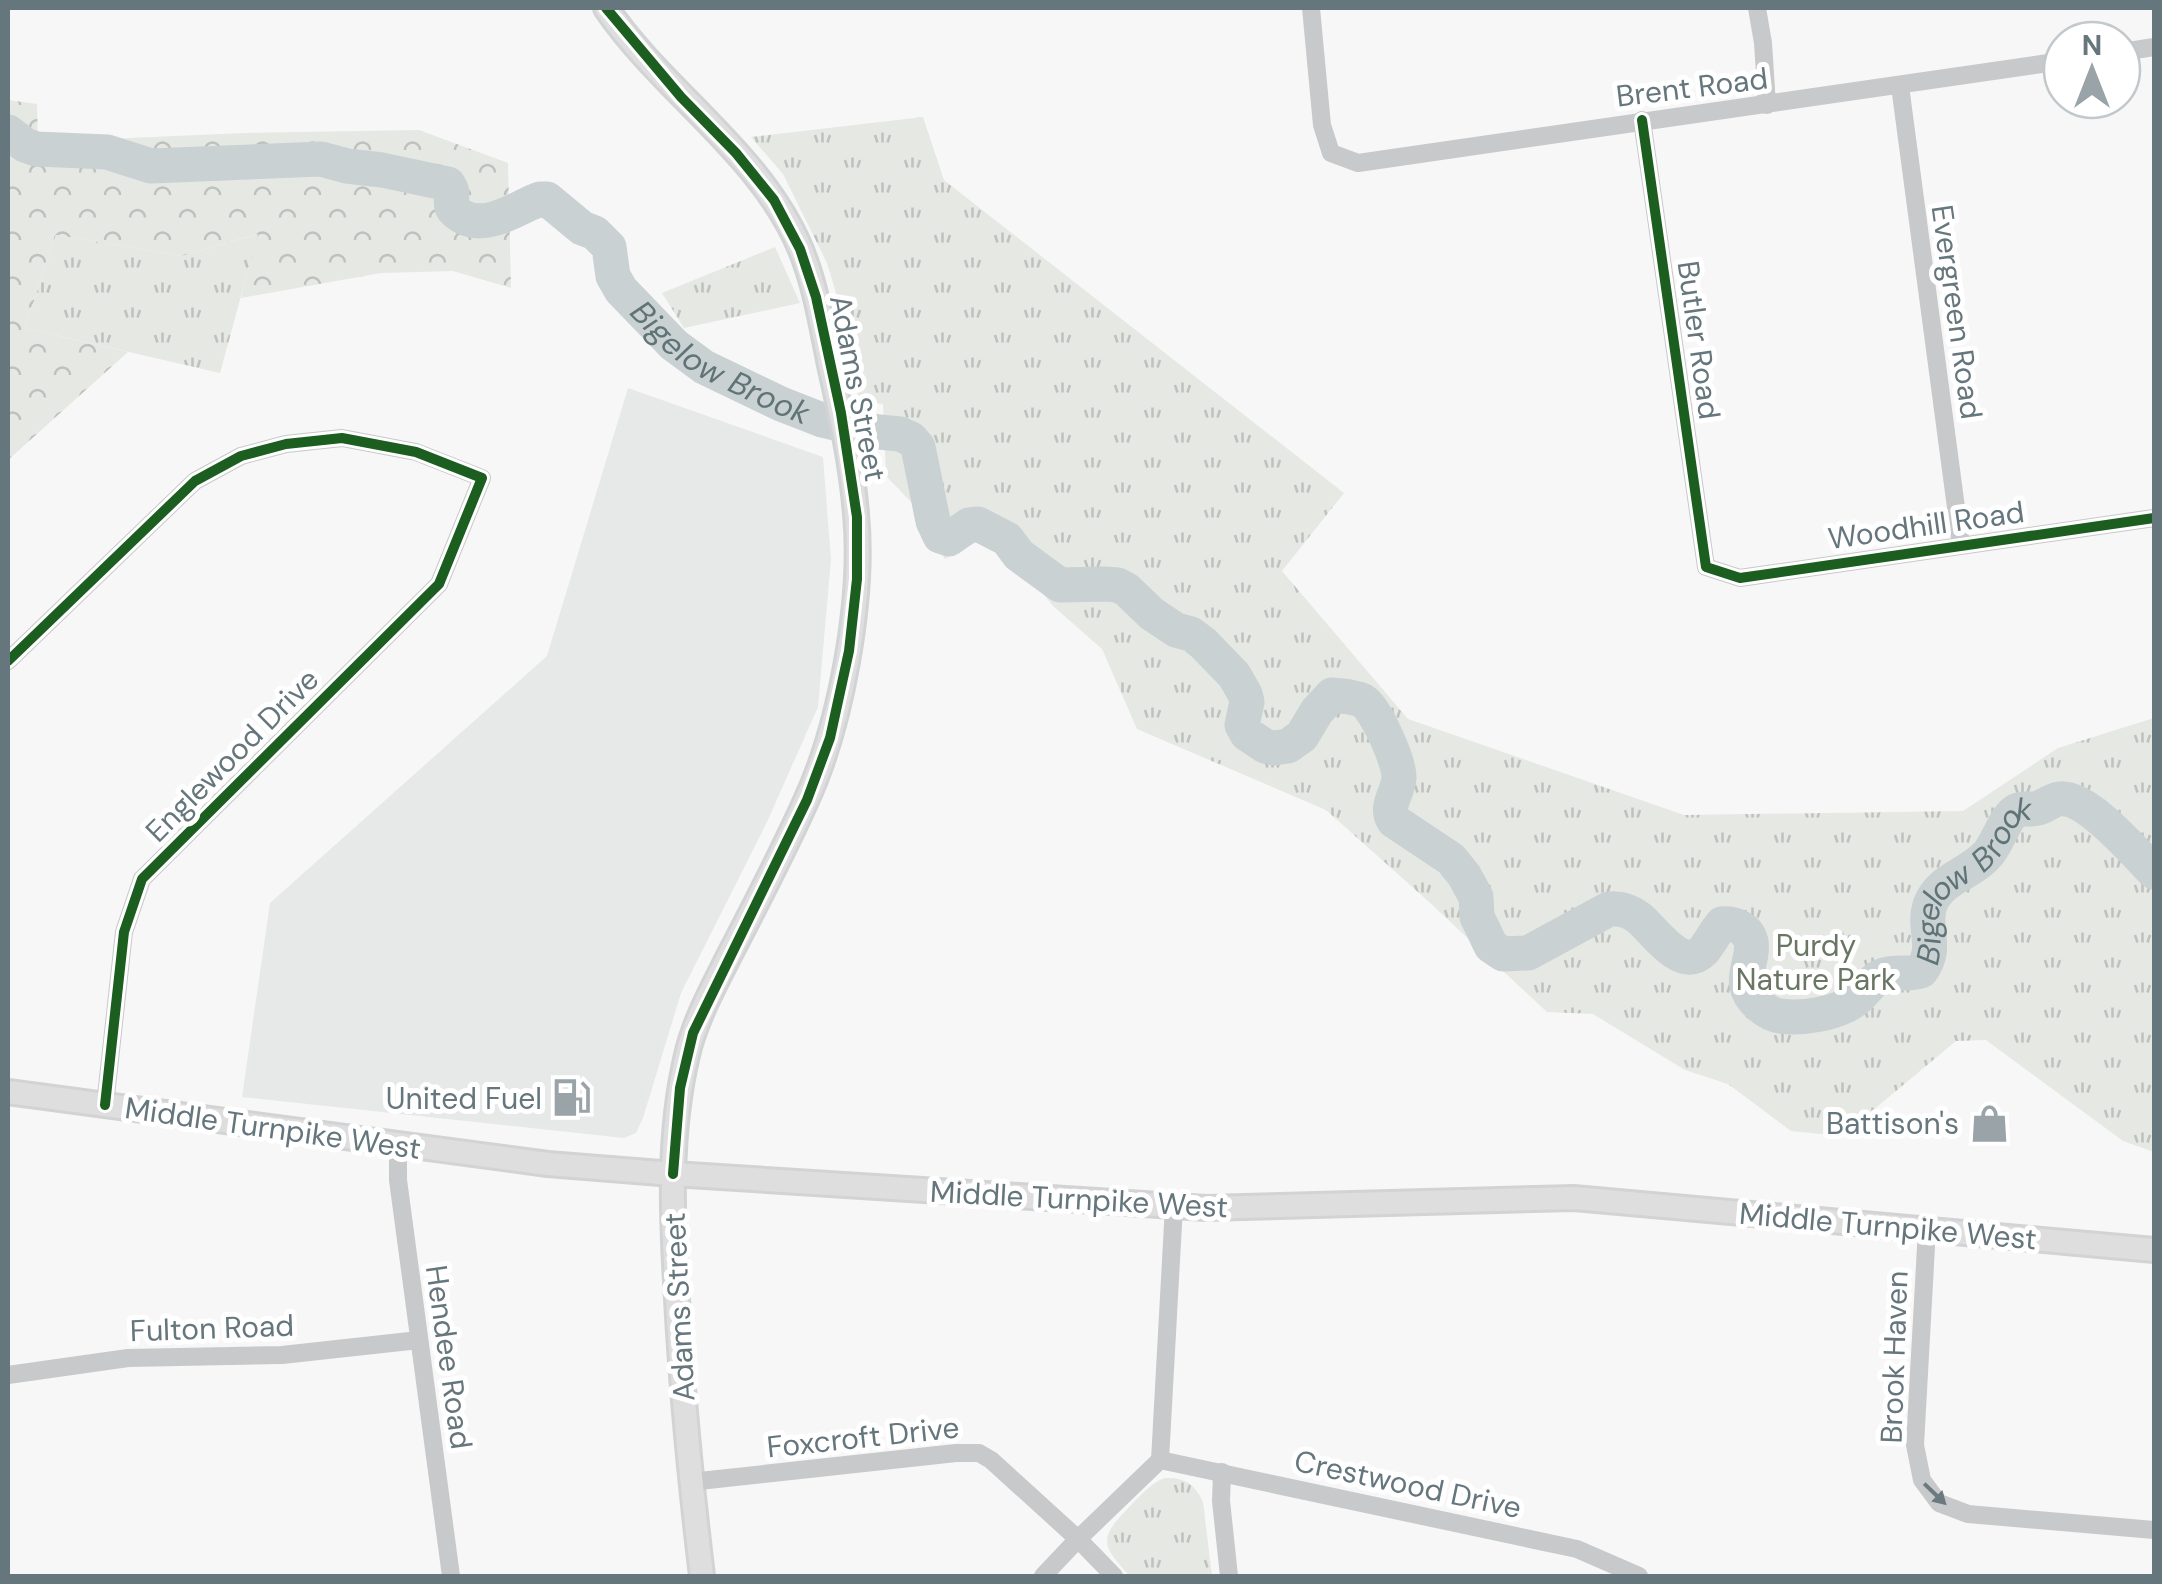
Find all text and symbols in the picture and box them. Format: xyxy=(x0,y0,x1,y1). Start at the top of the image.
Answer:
north arrow xyxy=(2042,20,2142,120)
text: N xyxy=(2082,27,2102,64)
street label: Brent Road xyxy=(1614,58,1770,116)
street label: Evergreen Road xyxy=(1923,202,1991,422)
street label: Butler Road xyxy=(1669,258,1729,422)
water label: Bigelow Brook xyxy=(621,291,817,435)
street label: Adams Street xyxy=(821,292,895,484)
street label: Woodhill Road xyxy=(1825,492,2027,558)
street label: Englewood Drive xyxy=(137,660,327,850)
water label: Bigelow Brook xyxy=(1906,788,2034,969)
park label: Purdy Nature Park xyxy=(1736,926,1896,999)
fuel station icon: United Fuel xyxy=(551,1077,593,1119)
place label: United Fuel xyxy=(386,1079,542,1118)
street label: Middle Turnpike West xyxy=(123,1088,423,1168)
shop icon: Battison's xyxy=(1968,1102,2010,1144)
place label: Battison's xyxy=(1826,1104,1959,1143)
street label: Middle Turnpike West xyxy=(929,1172,1229,1226)
street label: Middle Turnpike West xyxy=(1738,1194,2038,1258)
street label: Adams Street xyxy=(655,1212,703,1402)
street label: Hendee Road xyxy=(417,1262,481,1452)
street label: Brook Haven xyxy=(1871,1270,1917,1444)
street label: Fulton Road xyxy=(129,1306,295,1350)
street label: Foxcroft Drive xyxy=(765,1408,961,1466)
street label: Crestwood Drive xyxy=(1291,1441,1525,1527)
one-way arrow xyxy=(1923,1482,1947,1506)

